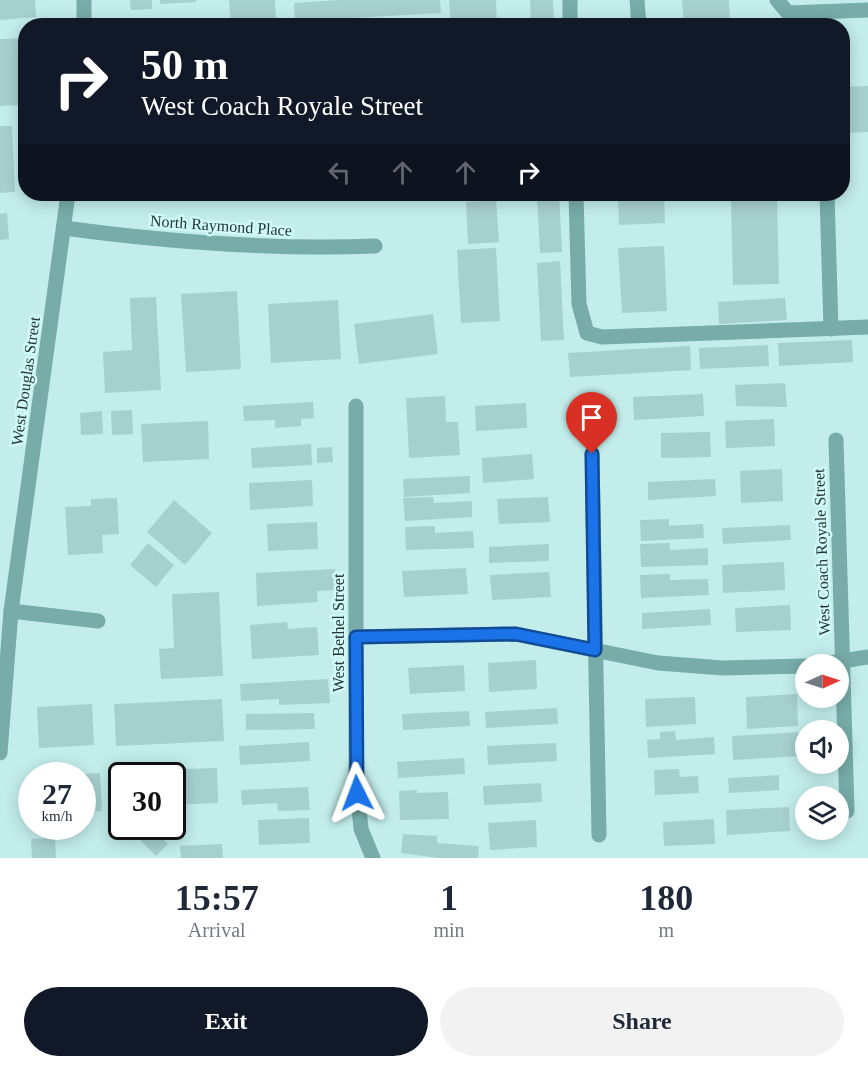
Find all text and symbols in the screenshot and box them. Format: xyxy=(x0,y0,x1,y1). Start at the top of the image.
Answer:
icon: right xyxy=(42,42,120,120)
text: 50 m xyxy=(141,42,229,88)
text: West Coach Royale Street xyxy=(141,91,423,121)
icon: left xyxy=(323,156,356,189)
icon: ahead xyxy=(386,156,419,189)
icon: ahead xyxy=(449,156,482,189)
icon: right xyxy=(512,156,545,189)
street label: North Raymond Place xyxy=(149,212,292,240)
street label: West Douglas Street xyxy=(8,315,44,447)
pin xyxy=(566,392,617,454)
icon: arrive xyxy=(575,401,608,434)
street label: West Coach Royale Street xyxy=(810,468,834,636)
street label: West Bethel Street xyxy=(330,573,347,692)
north arrow xyxy=(795,654,849,708)
map controls xyxy=(795,654,849,840)
button: sound xyxy=(795,720,849,774)
position arrow xyxy=(325,761,389,825)
speed limit sign: 30 xyxy=(108,762,186,840)
text: 27 xyxy=(42,777,72,810)
button: layers xyxy=(795,786,849,840)
text: km/h xyxy=(42,808,72,824)
text: 15:57 xyxy=(175,878,259,918)
text: 1 xyxy=(440,878,458,918)
text: 180 xyxy=(639,878,693,918)
text: Arrival xyxy=(188,919,246,941)
text: min xyxy=(433,919,465,941)
text: m xyxy=(659,919,674,941)
button: Exit xyxy=(24,987,428,1056)
button: Share xyxy=(440,987,844,1056)

